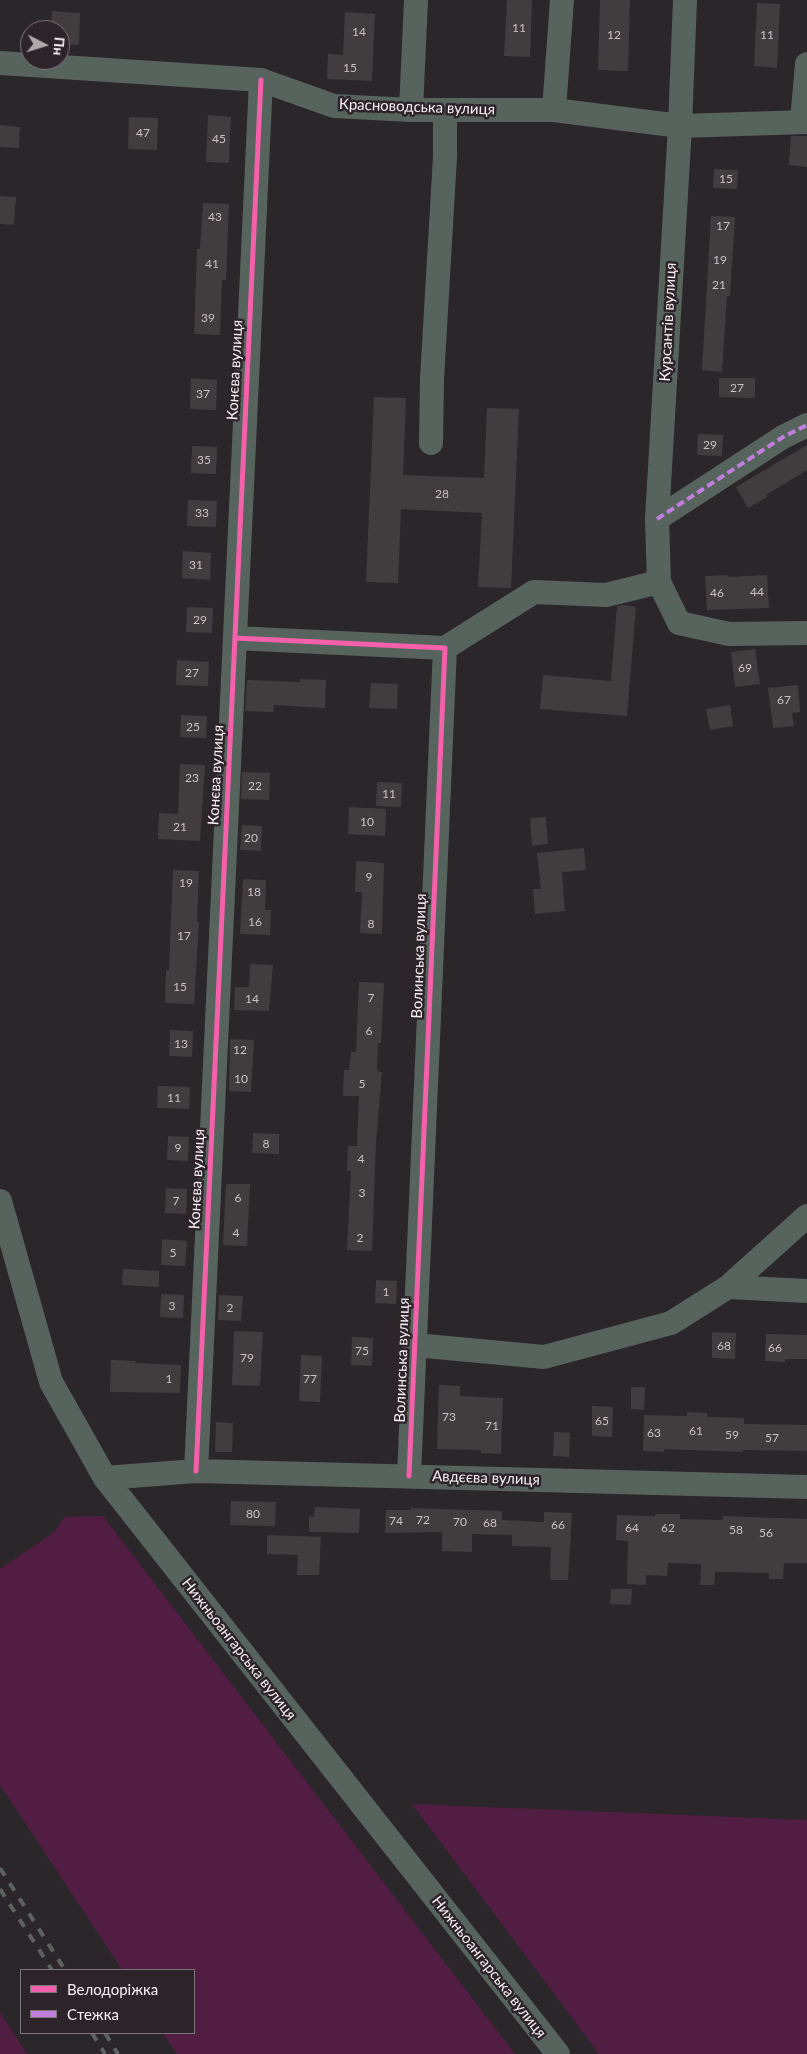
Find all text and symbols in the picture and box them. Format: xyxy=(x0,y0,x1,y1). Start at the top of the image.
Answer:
north arrow xyxy=(20,20,70,70)
house number: 11 xyxy=(512,21,526,35)
house number: 14 xyxy=(352,25,366,39)
house number: 12 xyxy=(607,28,621,42)
house number: 11 xyxy=(760,28,774,42)
text: Пн xyxy=(50,36,69,56)
house number: 15 xyxy=(343,61,357,75)
street label: Красноводська вулиця xyxy=(339,95,495,119)
house number: 47 xyxy=(136,126,150,140)
house number: 45 xyxy=(212,132,226,146)
house number: 15 xyxy=(719,172,733,186)
house number: 43 xyxy=(208,210,222,224)
house number: 17 xyxy=(716,219,730,233)
house number: 19 xyxy=(713,253,727,267)
house number: 41 xyxy=(205,257,219,271)
street label: Курсантів вулиця xyxy=(656,262,680,382)
house number: 21 xyxy=(712,278,726,292)
house number: 39 xyxy=(201,311,215,325)
street label: Конєва вулиця xyxy=(223,319,247,421)
house number: 27 xyxy=(730,381,744,395)
house number: 37 xyxy=(196,387,210,401)
house number: 29 xyxy=(703,438,717,452)
house number: 35 xyxy=(197,453,211,467)
house number: 28 xyxy=(435,487,449,501)
house number: 33 xyxy=(195,506,209,520)
house number: 31 xyxy=(189,558,203,572)
house number: 44 xyxy=(750,585,764,599)
house number: 46 xyxy=(710,586,724,600)
house number: 29 xyxy=(193,613,207,627)
house number: 69 xyxy=(738,661,752,675)
house number: 27 xyxy=(185,666,199,680)
house number: 67 xyxy=(777,693,791,707)
house number: 25 xyxy=(186,720,200,734)
street label: Конєва вулиця xyxy=(204,724,228,826)
house number: 23 xyxy=(185,771,199,785)
house number: 22 xyxy=(248,779,262,793)
house number: 11 xyxy=(382,787,396,801)
house number: 10 xyxy=(360,815,374,829)
house number: 21 xyxy=(173,820,187,834)
house number: 20 xyxy=(244,831,258,845)
house number: 9 xyxy=(366,870,372,884)
house number: 19 xyxy=(179,876,193,890)
house number: 18 xyxy=(247,885,261,899)
street label: Волинська вулиця xyxy=(408,893,430,1019)
house number: 16 xyxy=(248,915,262,929)
house number: 8 xyxy=(368,917,374,931)
house number: 17 xyxy=(177,929,191,943)
house number: 15 xyxy=(173,980,187,994)
house number: 7 xyxy=(368,991,374,1005)
house number: 14 xyxy=(245,992,259,1006)
house number: 6 xyxy=(366,1024,372,1038)
house number: 13 xyxy=(174,1037,188,1051)
house number: 12 xyxy=(233,1043,247,1057)
house number: 10 xyxy=(234,1072,248,1086)
house number: 5 xyxy=(359,1077,365,1091)
house number: 11 xyxy=(167,1091,181,1105)
street label: Конєва вулиця xyxy=(185,1128,209,1230)
house number: 8 xyxy=(263,1137,269,1151)
house number: 9 xyxy=(175,1141,181,1155)
house number: 4 xyxy=(358,1152,364,1166)
house number: 3 xyxy=(359,1186,365,1200)
house number: 6 xyxy=(235,1191,241,1205)
house number: 7 xyxy=(173,1194,179,1208)
house number: 4 xyxy=(233,1226,239,1240)
house number: 2 xyxy=(357,1231,363,1245)
house number: 5 xyxy=(170,1246,176,1260)
house number: 1 xyxy=(383,1285,389,1299)
street label: Волинська вулиця xyxy=(391,1297,413,1423)
house number: 3 xyxy=(169,1299,175,1313)
house number: 2 xyxy=(227,1301,233,1315)
house number: 68 xyxy=(717,1339,731,1353)
house number: 66 xyxy=(768,1341,782,1355)
house number: 75 xyxy=(355,1344,369,1358)
house number: 79 xyxy=(240,1351,254,1365)
house number: 1 xyxy=(166,1372,172,1386)
house number: 77 xyxy=(303,1372,317,1386)
house number: 73 xyxy=(442,1410,456,1424)
house number: 65 xyxy=(595,1414,609,1428)
house number: 71 xyxy=(485,1419,499,1433)
house number: 61 xyxy=(689,1424,703,1438)
house number: 63 xyxy=(647,1426,661,1440)
house number: 59 xyxy=(725,1428,739,1442)
house number: 57 xyxy=(765,1431,779,1445)
street label: Авдєєва вулиця xyxy=(432,1467,540,1489)
house number: 80 xyxy=(246,1507,260,1521)
house number: 72 xyxy=(416,1513,430,1527)
house number: 74 xyxy=(389,1514,403,1528)
house number: 70 xyxy=(453,1515,467,1529)
house number: 68 xyxy=(483,1516,497,1530)
house number: 66 xyxy=(551,1518,565,1532)
house number: 64 xyxy=(625,1521,639,1535)
house number: 62 xyxy=(661,1521,675,1535)
house number: 58 xyxy=(729,1523,743,1537)
house number: 56 xyxy=(759,1526,773,1540)
street label: Нижньоангарська вулиця xyxy=(178,1574,300,1724)
street label: Нижньоангарська вулиця xyxy=(428,1892,550,2042)
legend xyxy=(20,1969,195,2034)
text: Велодоріжка xyxy=(67,1980,158,1998)
text: Стежка xyxy=(67,2005,119,2023)

